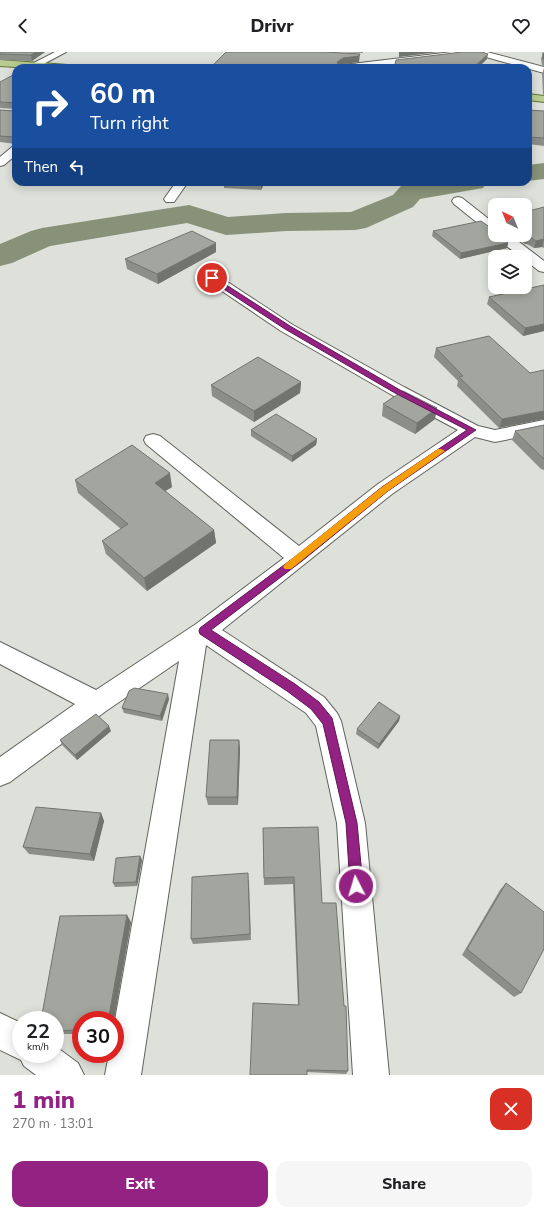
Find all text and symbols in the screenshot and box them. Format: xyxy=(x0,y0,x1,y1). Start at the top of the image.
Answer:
text: Drivr xyxy=(250,14,294,38)
icon: back xyxy=(12,15,34,37)
icon: heart xyxy=(510,15,532,37)
text: 60 m xyxy=(90,75,156,113)
icon: right xyxy=(24,80,76,132)
text: Turn right xyxy=(90,111,169,135)
icon: left xyxy=(66,156,88,178)
text: Then xyxy=(24,157,58,177)
north arrow xyxy=(488,198,532,242)
map controls xyxy=(488,198,532,294)
button: layers xyxy=(488,250,532,294)
pin xyxy=(195,261,229,295)
icon: arrive xyxy=(201,267,223,289)
position arrow xyxy=(335,865,377,907)
speed limit sign: 30 xyxy=(72,1011,124,1063)
text: 22 xyxy=(26,1018,50,1045)
text: km/h xyxy=(27,1040,49,1054)
text: 1 min xyxy=(12,1084,75,1116)
button: close xyxy=(490,1088,532,1130)
text: 270 m · 13:01 xyxy=(12,1115,94,1133)
button: Exit xyxy=(12,1161,268,1207)
button: Share xyxy=(276,1161,532,1207)

